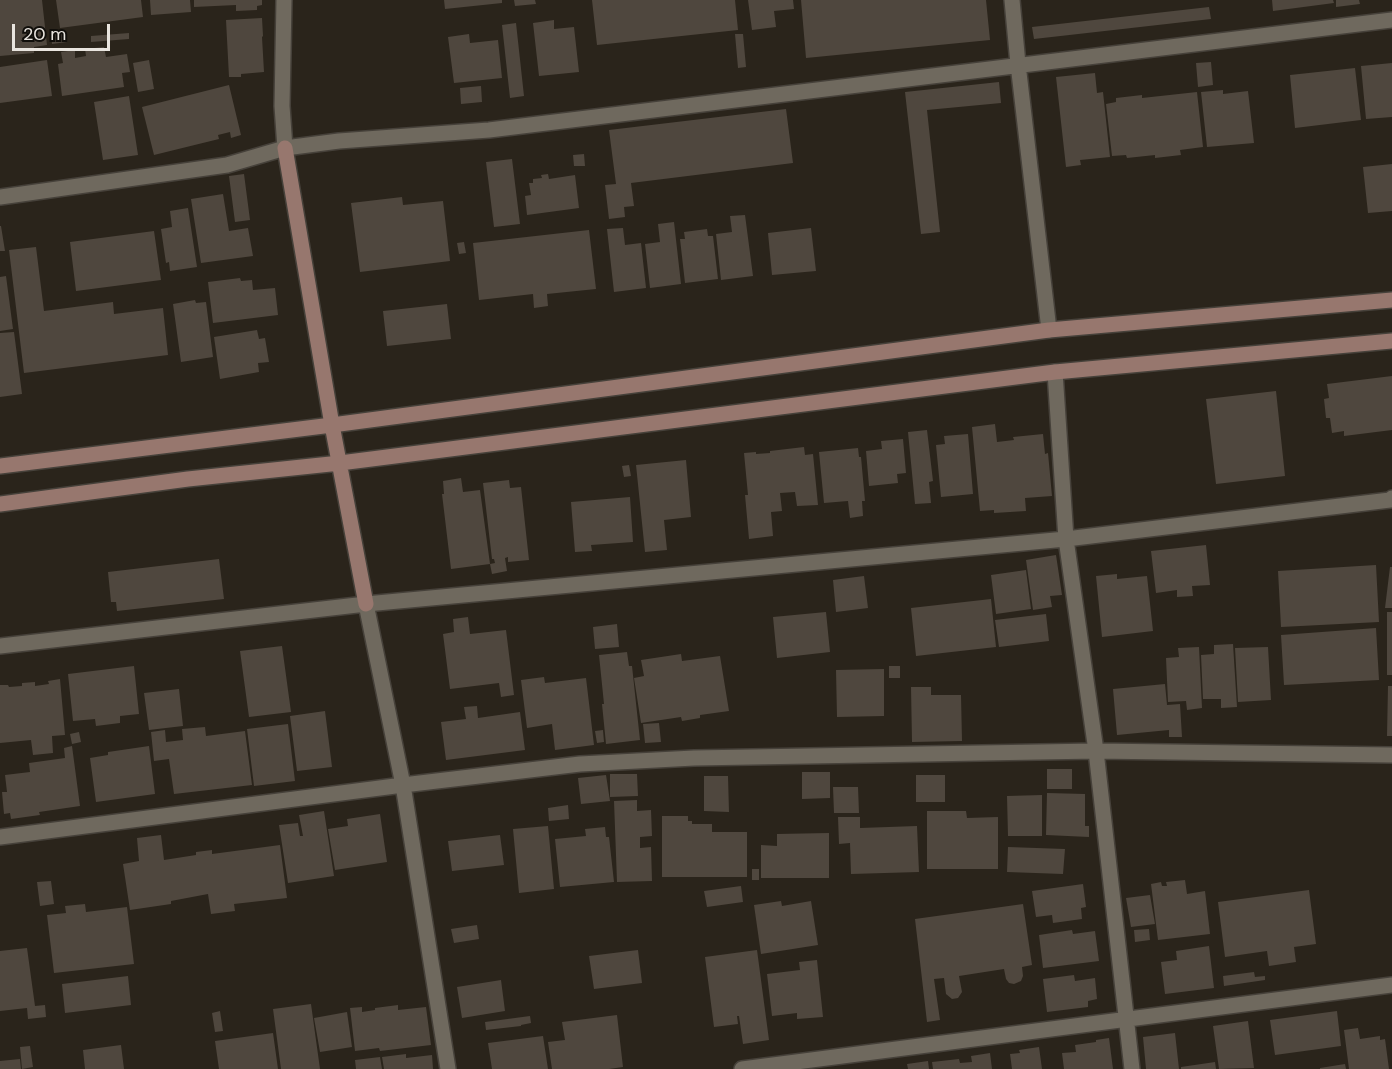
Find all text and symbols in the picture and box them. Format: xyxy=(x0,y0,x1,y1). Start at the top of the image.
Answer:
scale bar xyxy=(15,12,112,50)
text: 20 m xyxy=(23,22,66,46)

